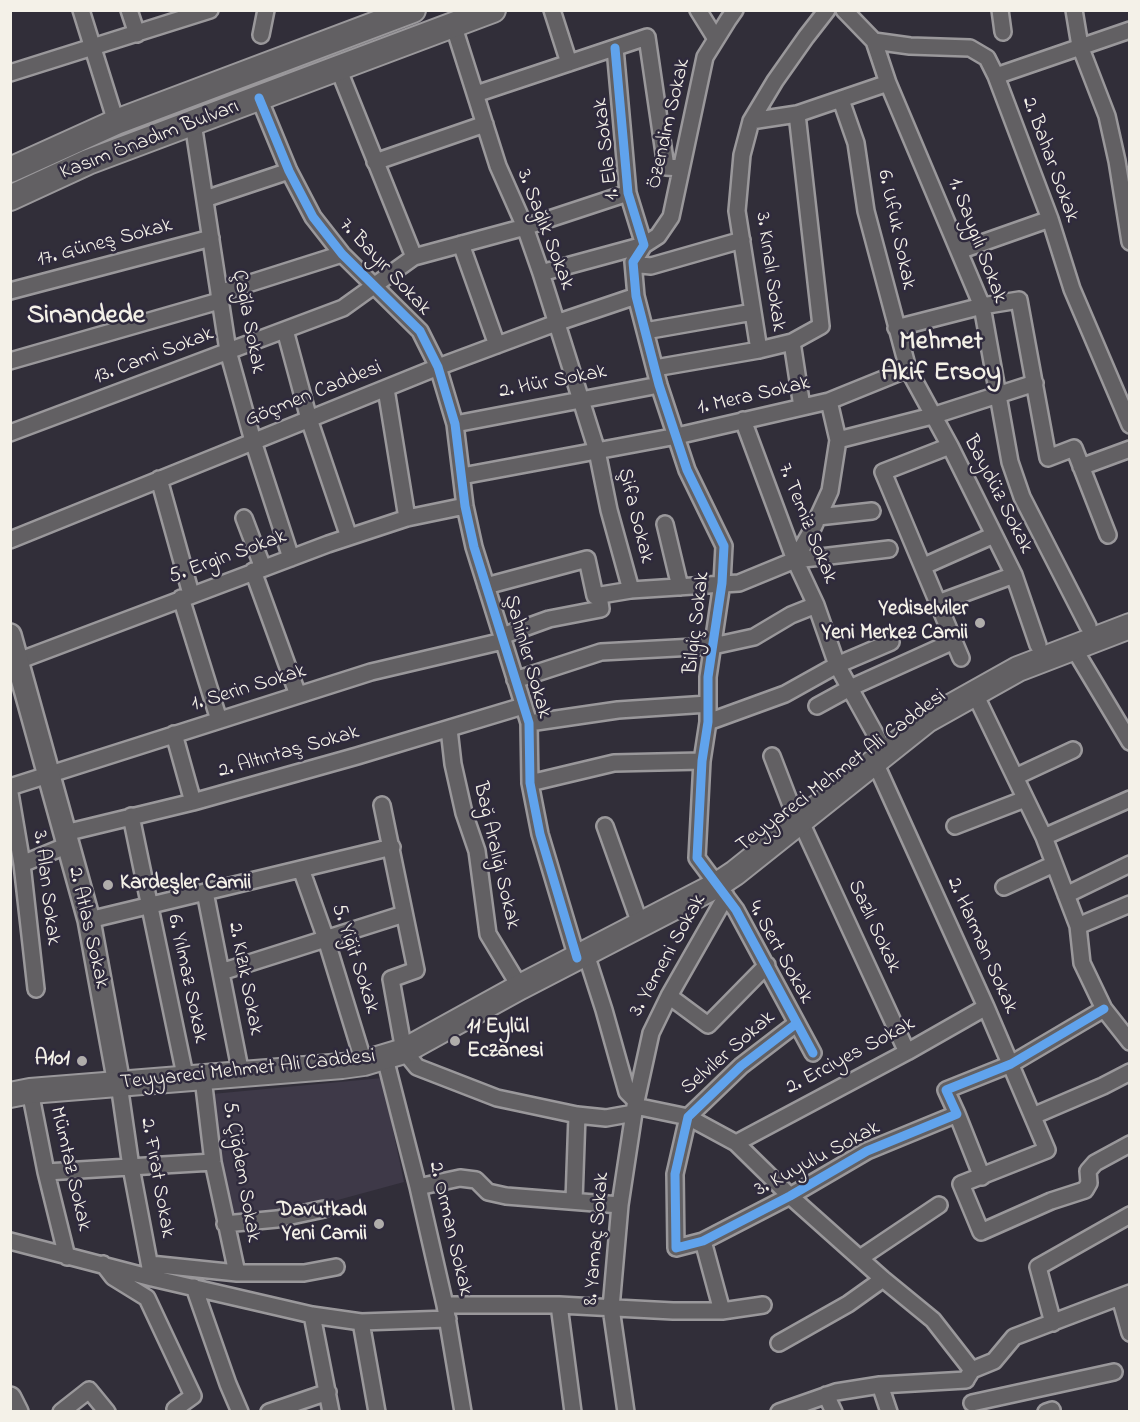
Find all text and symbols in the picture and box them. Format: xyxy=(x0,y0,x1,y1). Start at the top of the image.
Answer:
street label: Özendim Sokak xyxy=(643,56,697,192)
street label: 2. Bahar Sokak xyxy=(1015,94,1083,226)
street label: Kasım Önadım Bulvarı xyxy=(57,95,243,187)
street label: 1. Ela Sokak xyxy=(589,97,627,201)
street label: 3. Sağlık Sokak xyxy=(509,166,579,294)
street label: 6. Ufuk Sokak xyxy=(870,168,920,292)
street label: 1. Saygılı Sokak xyxy=(941,175,1011,307)
street label: 3. Kınalı Sokak xyxy=(748,211,790,333)
street label: 17. Güneş Sokak xyxy=(35,214,175,274)
street label: 7. Bayır Sokak xyxy=(332,214,436,322)
street label: Çağla Sokak xyxy=(225,268,269,376)
district label: Sinandede xyxy=(27,302,145,334)
street label: 13. Cami Sokak xyxy=(90,323,218,391)
district label: Mehmet Akif Ersoy xyxy=(881,328,1001,391)
street label: Göçmen Caddesi xyxy=(242,356,386,434)
street label: 2. Hür Sokak xyxy=(497,360,609,406)
street label: 1. Mera Sokak xyxy=(695,372,813,422)
street label: Baydüz Sokak xyxy=(956,432,1038,558)
street label: 7. Temiz Sokak xyxy=(770,460,842,588)
street label: Şifa Sokak xyxy=(610,466,658,566)
street label: 5. Ergin Sokak xyxy=(166,525,290,591)
street label: Bilgiç Sokak xyxy=(679,570,717,676)
street label: Şahinler Sokak xyxy=(496,592,556,722)
place label: Yediselviler Yeni Merkez Camii xyxy=(822,598,968,648)
marker: Yediselviler Yeni Merkez Camii xyxy=(973,616,987,630)
street label: 1. Serin Sokak xyxy=(189,660,309,718)
street label: Teyyareci Mehmet Ali Caddesi xyxy=(732,685,952,859)
street label: 2. Altıntaş Sokak xyxy=(216,721,362,785)
street label: Bağ Aralığı Sokak xyxy=(466,780,524,932)
street label: 3. Alan Sokak xyxy=(25,829,65,947)
street label: 2. Atlas Sokak xyxy=(61,865,113,991)
place label: Kardeşler Camii xyxy=(120,872,251,898)
street label: 2. Harman Sokak xyxy=(940,874,1022,1018)
street label: Sazlı Sokak xyxy=(841,877,905,977)
marker: Kardeşler Camii xyxy=(101,878,115,892)
street label: 3. Yemeni Sokak xyxy=(625,890,713,1022)
street label: 4. Sert Sokak xyxy=(740,897,818,1009)
street label: 5. Yiğit Sokak xyxy=(324,901,384,1017)
street label: 6. Yılmaz Sokak xyxy=(160,912,212,1046)
street label: 2. Kızık Sokak xyxy=(221,920,267,1038)
street label: Selviler Sokak xyxy=(677,1006,781,1102)
street label: 2. Erciyes Sokak xyxy=(782,1012,920,1102)
place label: 11 Eylül Eczanesi xyxy=(467,1016,543,1066)
marker: 11 Eylül Eczanesi xyxy=(448,1034,462,1048)
street label: Teyyareci Mehmet Ali Caddesi xyxy=(119,1045,377,1097)
place label: A101 xyxy=(35,1048,70,1074)
marker: A101 xyxy=(75,1054,89,1068)
street label: 5. Çiğdem Sokak xyxy=(215,1100,265,1244)
street label: Mümtaz Sokak xyxy=(42,1104,96,1234)
street label: 2. Fırat Sokak xyxy=(133,1116,179,1240)
street label: 3. Kuyulu Sokak xyxy=(751,1116,885,1204)
street label: 2. Orman Sokak xyxy=(421,1159,477,1299)
street label: 8. Yamaç Sokak xyxy=(580,1171,616,1307)
place label: Davutkadı Yeni Camii xyxy=(277,1199,367,1249)
marker: Davutkadı Yeni Camii xyxy=(372,1217,386,1231)

